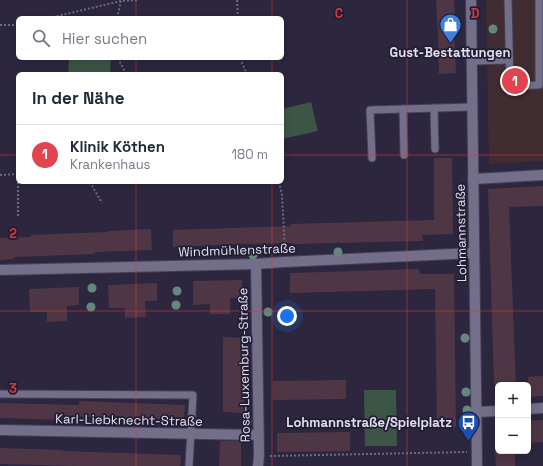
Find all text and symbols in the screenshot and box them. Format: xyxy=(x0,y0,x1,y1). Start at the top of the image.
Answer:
text: C xyxy=(335,5,343,22)
text: D xyxy=(471,5,480,22)
shop icon: Gust-Bestattungen xyxy=(437,11,463,44)
search box xyxy=(16,16,284,60)
icon: search xyxy=(30,27,52,49)
text: Hier suchen xyxy=(62,29,147,48)
place label: Gust-Bestattungen xyxy=(390,44,510,61)
pin: 1 xyxy=(502,66,528,96)
text: In der Nähe xyxy=(32,87,124,109)
text: Klinik Köthen xyxy=(70,137,165,156)
text: 1 xyxy=(42,146,48,163)
text: 180 m xyxy=(232,146,268,163)
text: Krankenhaus xyxy=(70,156,150,173)
street label: Lohmannstraße xyxy=(452,184,470,282)
text: 2 xyxy=(9,225,17,242)
street label: Windmühlenstraße xyxy=(178,239,296,261)
street label: Rosa-Luxemburg-Straße xyxy=(234,288,254,442)
your location xyxy=(277,306,297,326)
text: 3 xyxy=(9,380,17,397)
map controls xyxy=(495,382,531,454)
button: + xyxy=(495,382,531,418)
bus stop icon: Lohmannstraße/Spielplatz xyxy=(455,409,481,442)
street label: Karl-Liebknecht-Straße xyxy=(55,410,203,430)
place label: Lohmannstraße/Spielplatz xyxy=(286,414,452,431)
button: − xyxy=(495,418,531,454)

